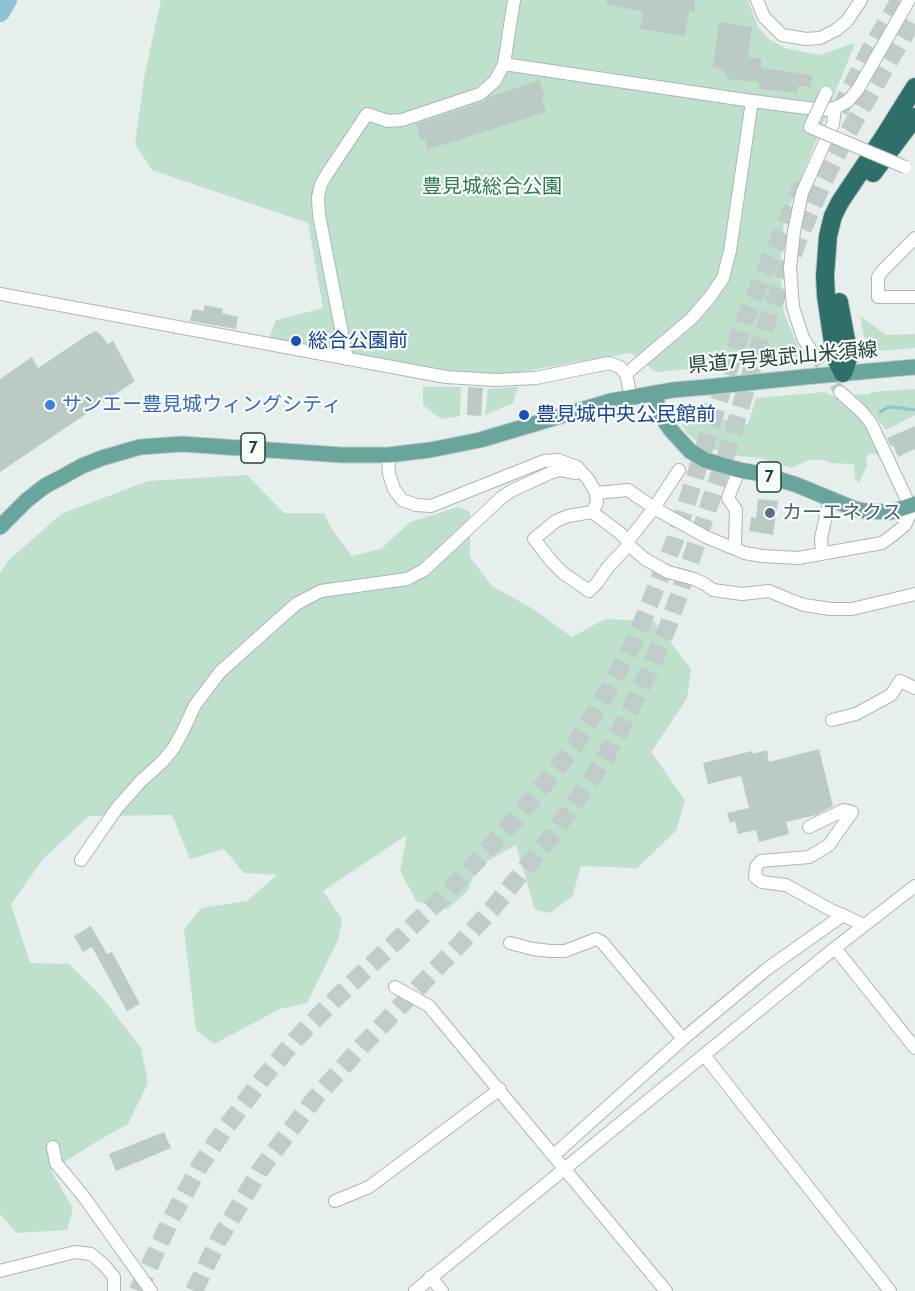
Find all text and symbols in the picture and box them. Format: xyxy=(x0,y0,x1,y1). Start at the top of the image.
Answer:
park label: 豊見城総合公園 xyxy=(422,175,562,199)
place label: 総合公園前 xyxy=(308,329,408,353)
marker: 総合公園前 xyxy=(289,334,303,348)
street label: 県道7号奥武山米須線 xyxy=(687,338,879,378)
place label: サンエー豊見城ウィングシティ xyxy=(62,393,342,417)
marker: サンエー豊見城ウィングシティ xyxy=(43,398,57,412)
place label: 豊見城中央公民館前 xyxy=(536,403,716,427)
marker: 豊見城中央公民館前 xyxy=(517,408,531,422)
road number: 7 xyxy=(241,433,265,463)
road number: 7 xyxy=(757,462,781,492)
place label: カーエネクス xyxy=(782,501,902,525)
marker: カーエネクス xyxy=(763,506,777,520)

